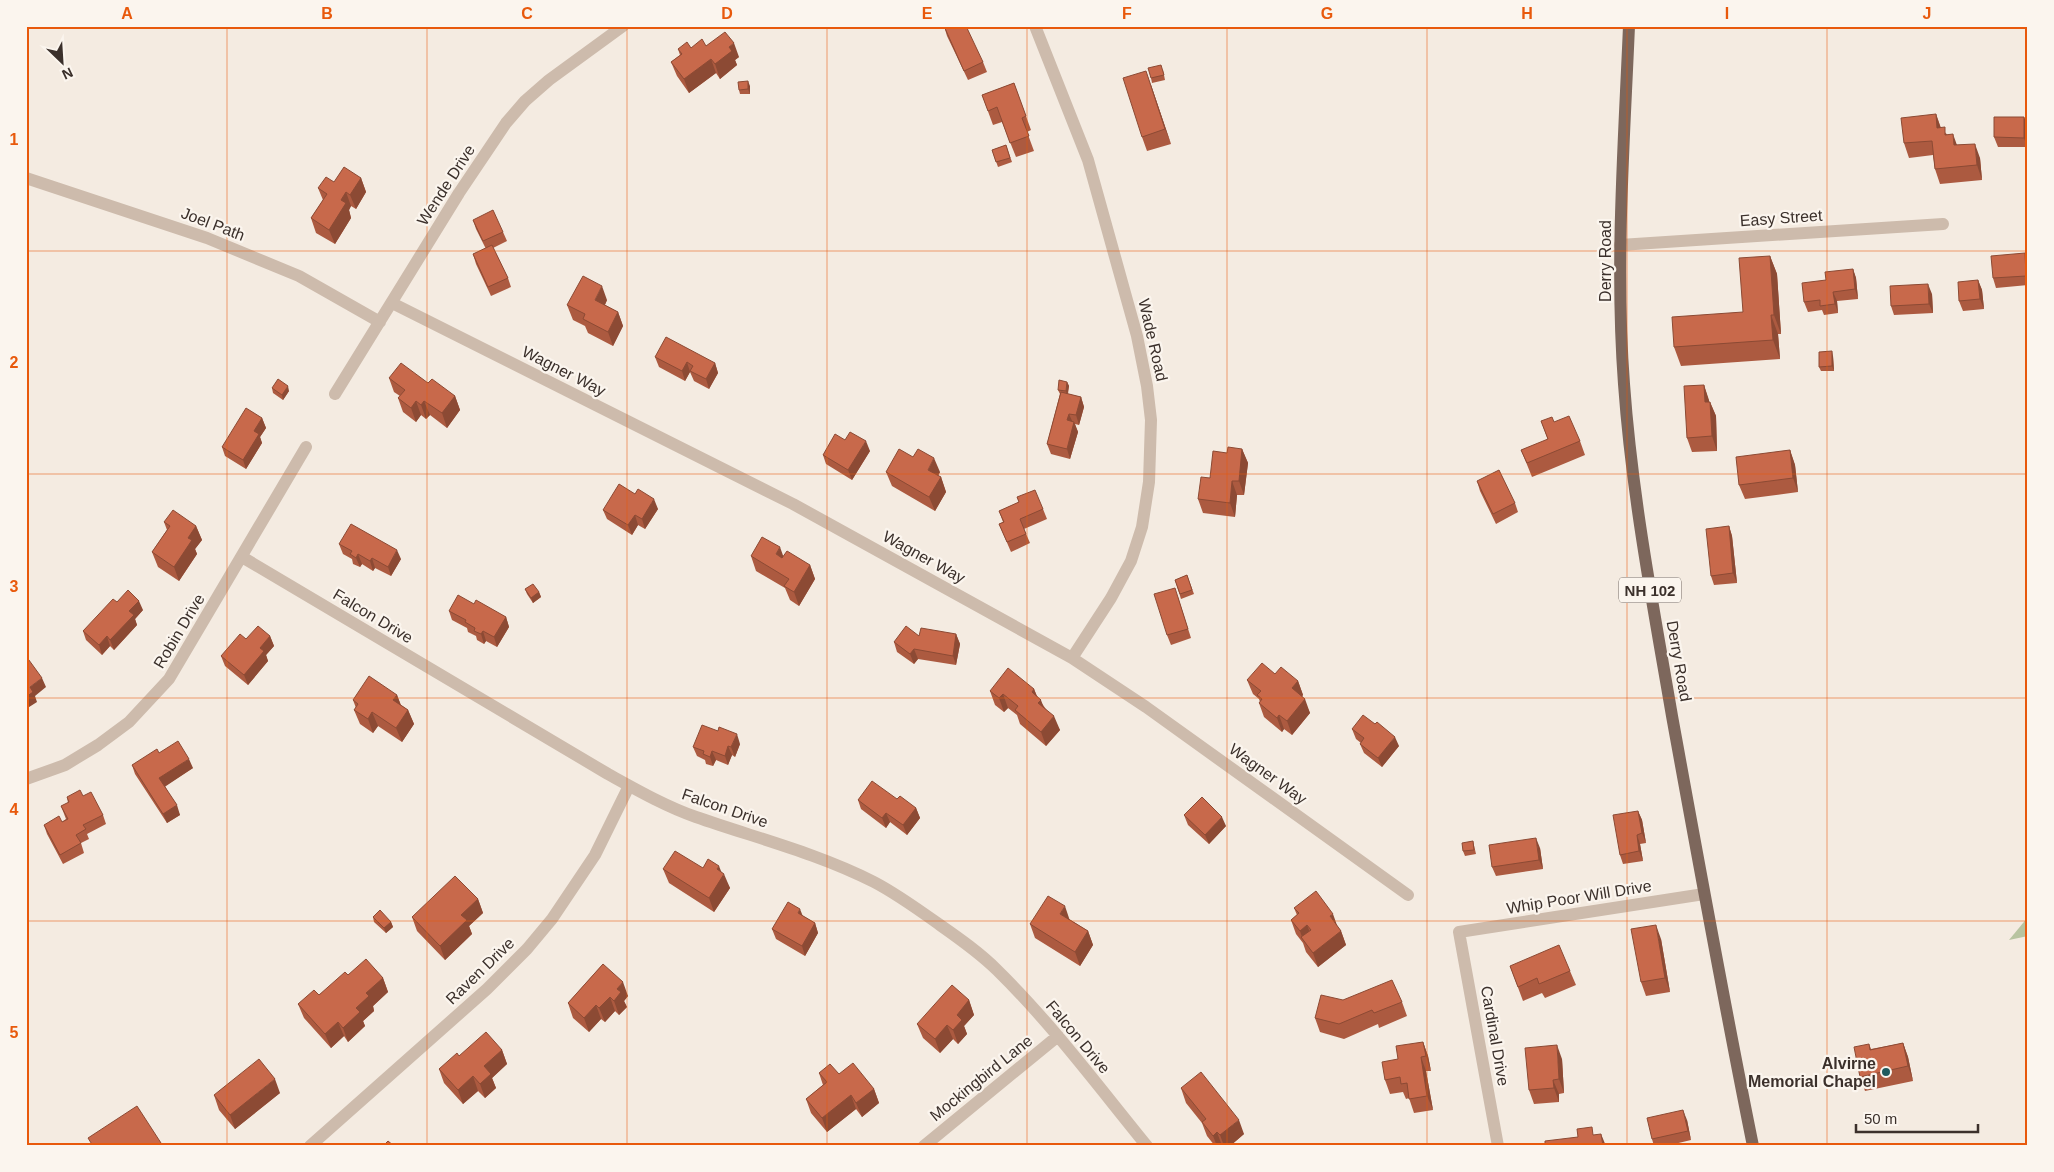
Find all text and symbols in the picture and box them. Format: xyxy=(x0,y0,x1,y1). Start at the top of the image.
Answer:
text: A xyxy=(121,5,133,22)
text: B xyxy=(321,5,333,22)
text: C xyxy=(521,5,533,22)
text: D xyxy=(721,5,733,22)
text: E xyxy=(922,5,933,22)
text: F xyxy=(1122,5,1132,22)
text: G xyxy=(1321,5,1333,22)
text: H xyxy=(1521,5,1533,22)
text: I xyxy=(1725,5,1729,22)
text: J xyxy=(1923,5,1931,22)
north arrow xyxy=(38,38,88,88)
text: N xyxy=(60,64,75,83)
text: 1 xyxy=(10,131,19,148)
street label: Wende Drive xyxy=(414,142,478,228)
street label: Joel Path xyxy=(179,204,247,244)
street label: Easy Street xyxy=(1739,207,1823,229)
street label: Derry Road xyxy=(1597,220,1614,302)
street label: Wade Road xyxy=(1135,297,1171,383)
street label: Wagner Way xyxy=(519,343,609,399)
text: 2 xyxy=(10,354,19,371)
street label: Wagner Way xyxy=(880,527,968,587)
text: 3 xyxy=(10,578,19,595)
road number: NH 102 xyxy=(1619,578,1681,602)
street label: Falcon Drive xyxy=(330,586,416,646)
street label: Robin Drive xyxy=(150,591,208,671)
street label: Derry Road xyxy=(1664,619,1694,703)
street label: Wagner Way xyxy=(1226,740,1310,808)
street label: Falcon Drive xyxy=(680,785,770,831)
text: 4 xyxy=(10,801,19,818)
street label: Whip Poor Will Drive xyxy=(1505,877,1653,917)
street label: Raven Drive xyxy=(442,934,518,1008)
street label: Cardinal Drive xyxy=(1478,985,1512,1087)
street label: Falcon Drive xyxy=(1043,997,1113,1077)
text: 5 xyxy=(10,1024,19,1041)
street label: Mockingbird Lane xyxy=(927,1032,1036,1124)
place label: Alvirne Memorial Chapel xyxy=(1748,1055,1876,1090)
marker: Alvirne Memorial Chapel xyxy=(1880,1066,1892,1078)
scale bar xyxy=(1856,1102,1979,1134)
text: 50 m xyxy=(1864,1110,1897,1127)

